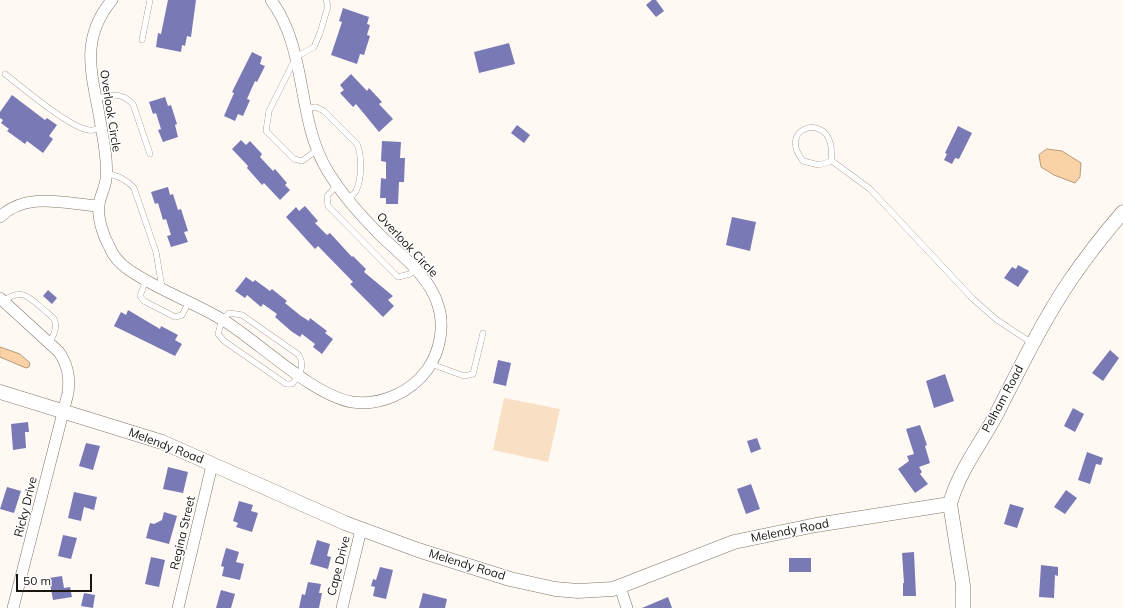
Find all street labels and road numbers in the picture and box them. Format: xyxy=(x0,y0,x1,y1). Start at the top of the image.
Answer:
street label: Overlook Circle xyxy=(96,69,124,153)
street label: Overlook Circle xyxy=(373,210,441,280)
street label: Pelham Road xyxy=(979,363,1027,435)
street label: Melendy Road xyxy=(126,425,206,467)
street label: Ricky Drive xyxy=(12,475,40,539)
street label: Regina Street xyxy=(168,495,198,571)
street label: Melendy Road xyxy=(750,516,830,546)
street label: Cape Drive xyxy=(325,535,353,597)
street label: Melendy Road xyxy=(427,547,507,583)

